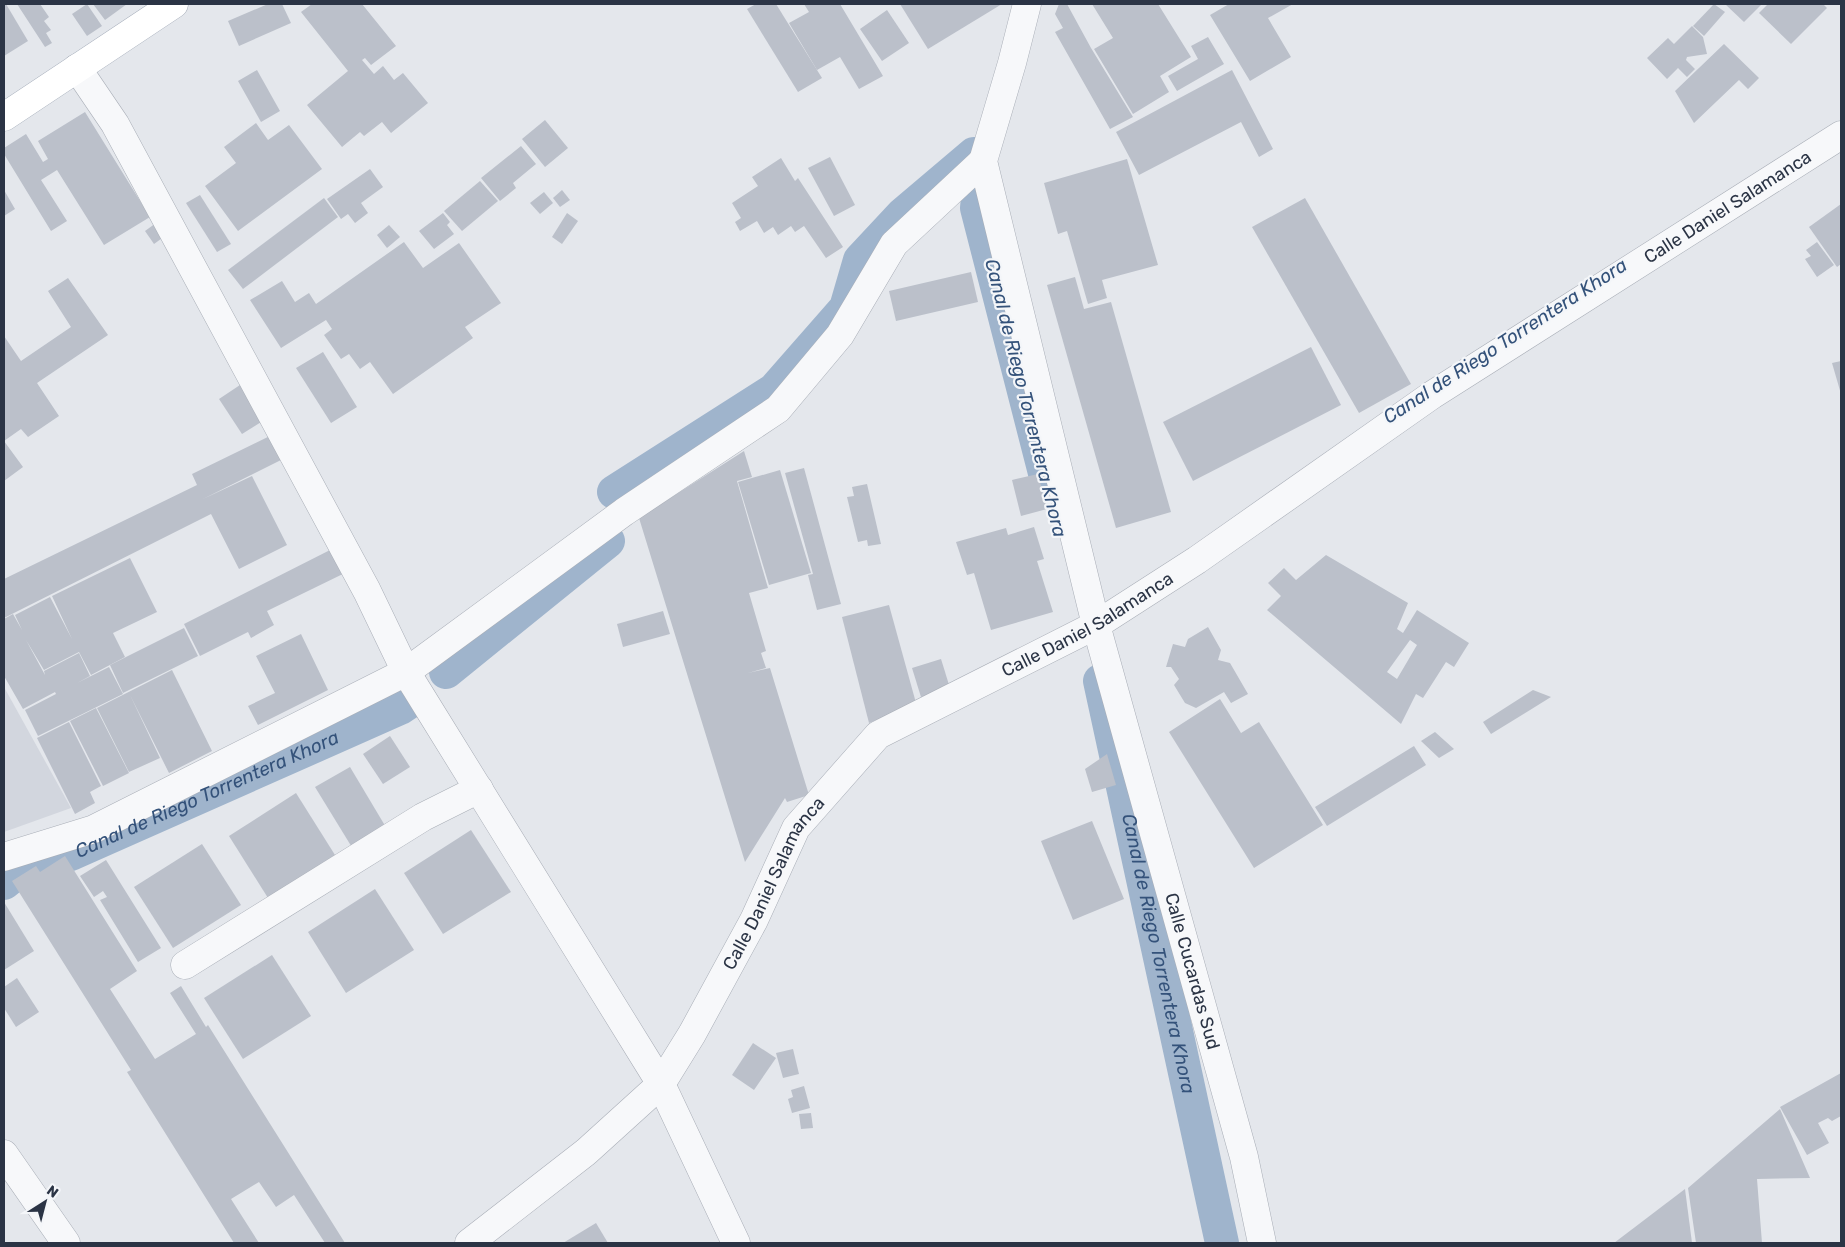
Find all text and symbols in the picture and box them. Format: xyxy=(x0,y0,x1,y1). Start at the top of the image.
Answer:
street label: Calle Daniel Salamanca xyxy=(1640,146,1815,268)
water label: Canal de Riego Torrentera Khora xyxy=(1379,253,1631,429)
water label: Canal de Riego Torrentera Khora xyxy=(980,256,1072,540)
street label: Calle Daniel Salamanca xyxy=(998,567,1177,682)
water label: Canal de Riego Torrentera Khora xyxy=(71,725,342,862)
street label: Calle Daniel Salamanca xyxy=(718,792,829,974)
water label: Canal de Riego Torrentera Khora xyxy=(1118,811,1201,1096)
street label: Calle Cucardas Sud xyxy=(1160,890,1225,1052)
north arrow xyxy=(20,1177,70,1227)
text: N xyxy=(43,1182,61,1202)

